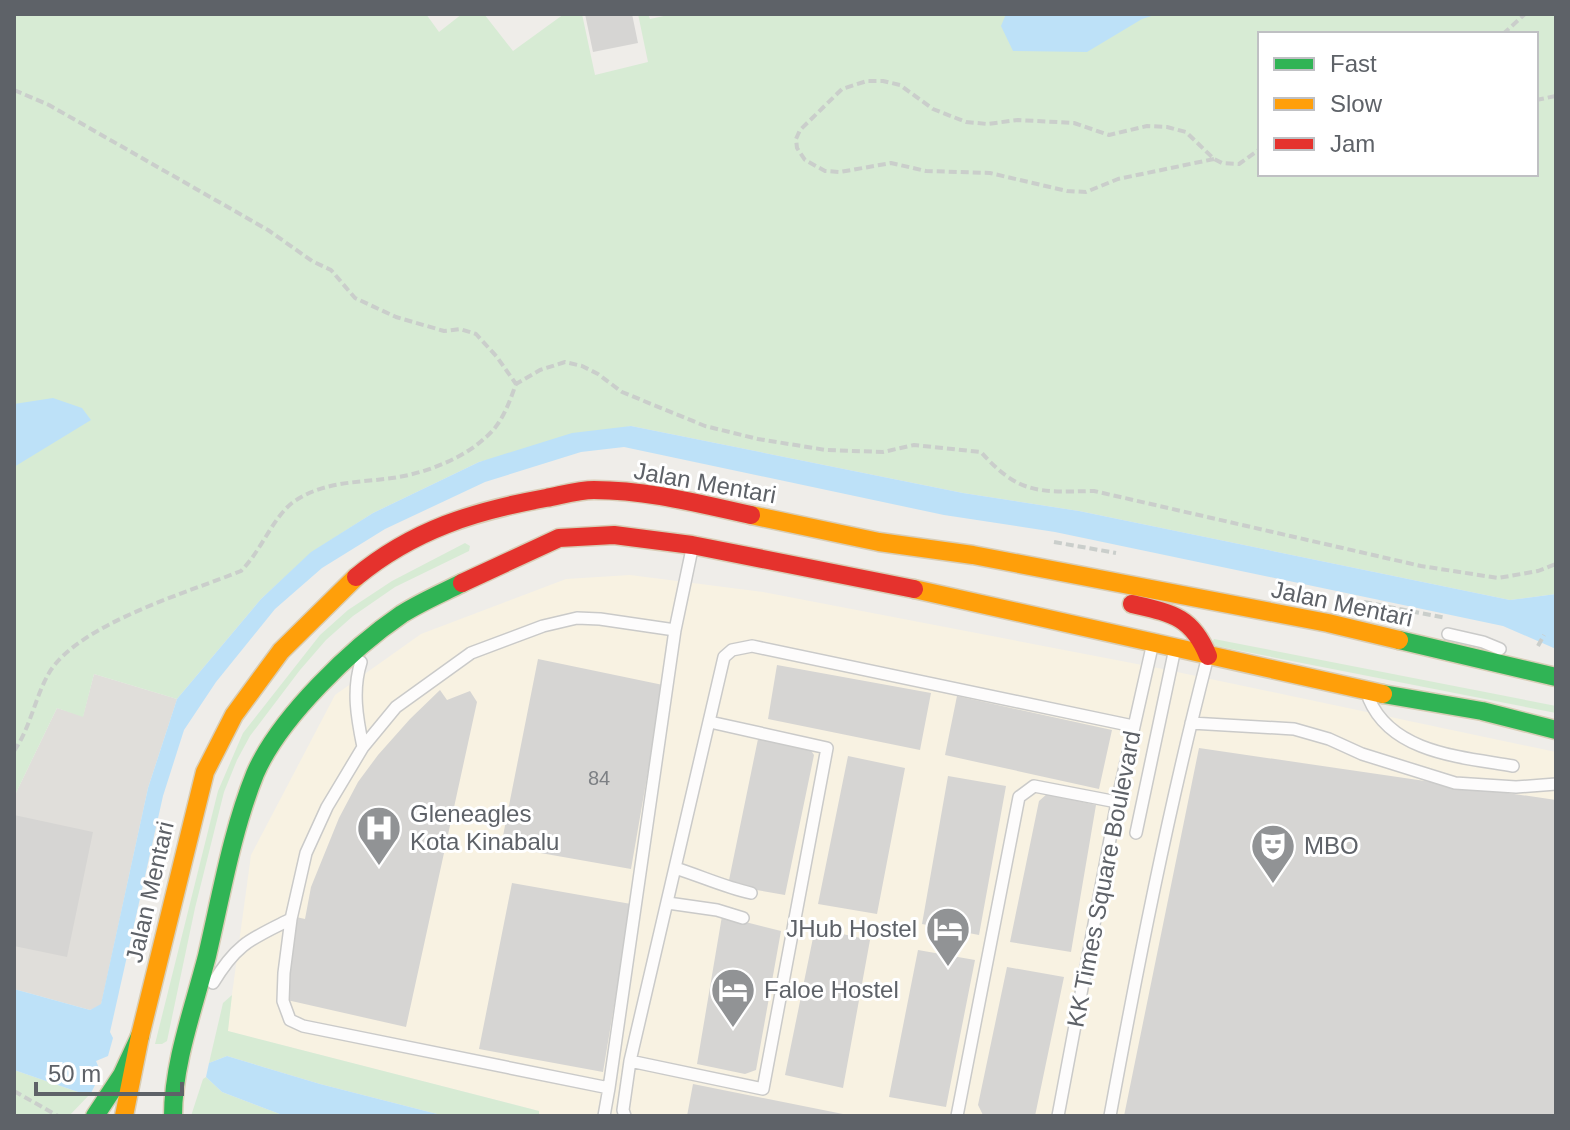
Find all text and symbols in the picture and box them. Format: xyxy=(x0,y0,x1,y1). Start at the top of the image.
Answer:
legend xyxy=(1258,32,1538,176)
text: Fast xyxy=(1330,50,1377,77)
text: Slow xyxy=(1330,90,1383,117)
text: Jam xyxy=(1330,130,1375,157)
street label: Jalan Mentari xyxy=(632,457,778,508)
street label: Jalan Mentari xyxy=(1269,575,1415,632)
street label: KK Times Square Boulevard xyxy=(1061,728,1146,1029)
house number: 84 xyxy=(588,767,610,789)
place label: Gleneagles Kota Kinabalu xyxy=(410,800,559,855)
hospital icon: Gleneagles Kota Kinabalu xyxy=(355,804,403,867)
street label: Jalan Mentari xyxy=(120,819,179,965)
theatre icon: MBO xyxy=(1249,822,1297,885)
place label: MBO xyxy=(1304,832,1359,859)
hotel icon: JHub Hostel xyxy=(924,905,972,968)
place label: JHub Hostel xyxy=(786,915,917,942)
hotel icon: Faloe Hostel xyxy=(709,966,757,1029)
place label: Faloe Hostel xyxy=(764,976,899,1003)
scale bar xyxy=(36,1046,182,1096)
text: 50 m xyxy=(48,1060,101,1087)

